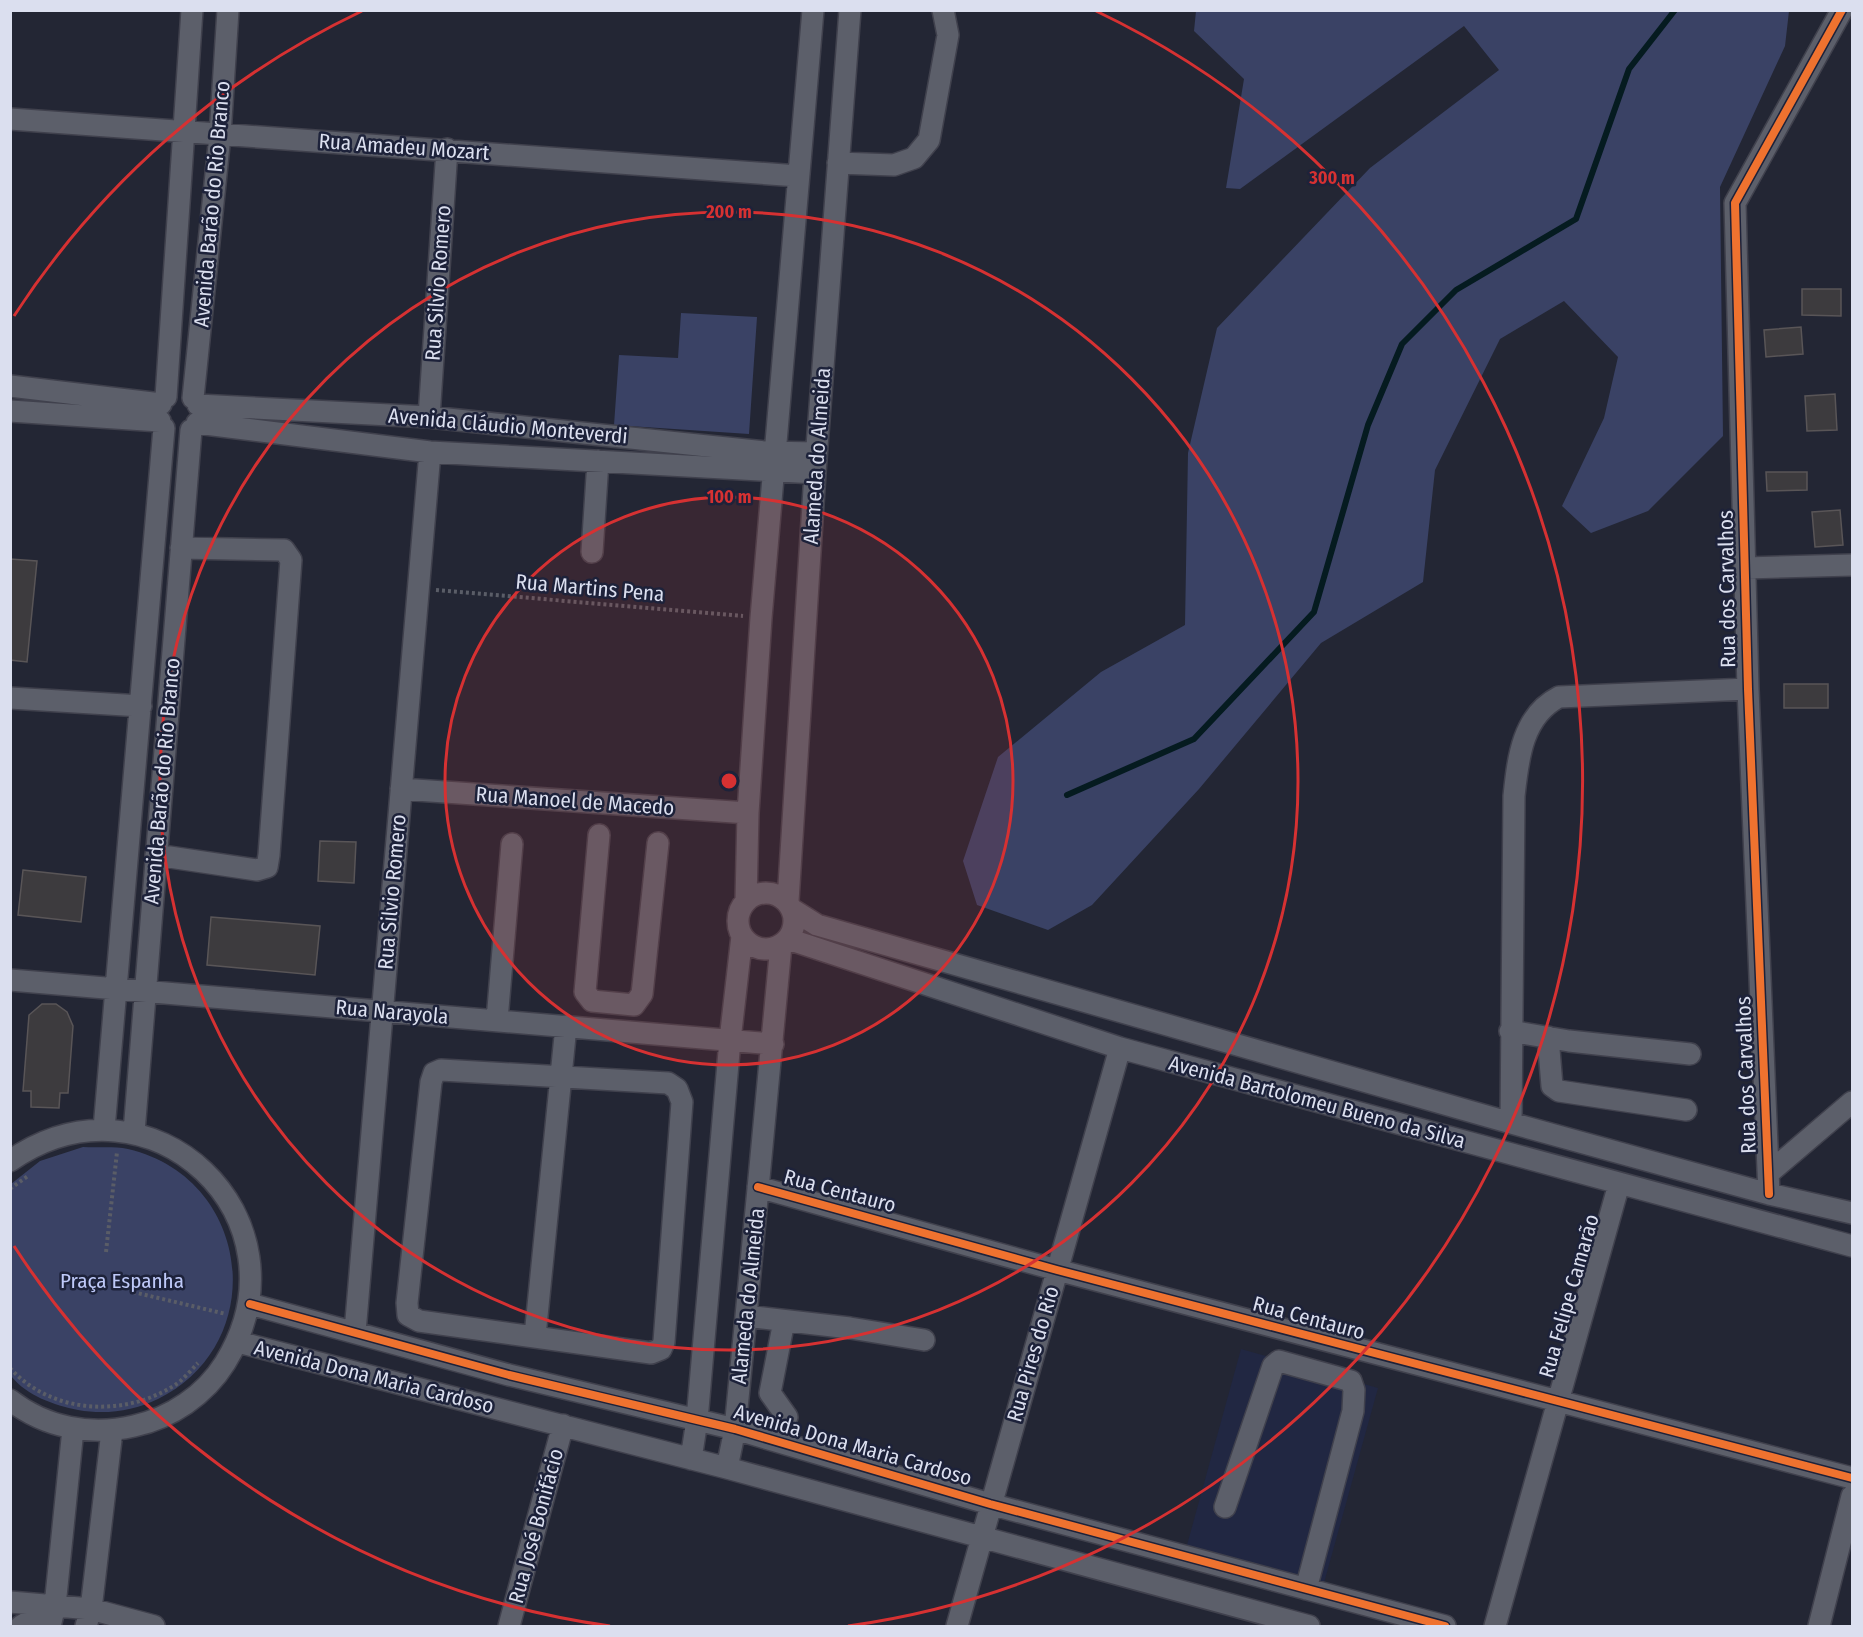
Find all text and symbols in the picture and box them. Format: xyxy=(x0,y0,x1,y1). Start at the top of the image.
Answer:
street label: Avenida Barão do Rio Branco xyxy=(188,80,236,328)
street label: Rua Amadeu Mozart xyxy=(318,128,490,166)
text: 300 m xyxy=(1308,167,1355,189)
text: 200 m xyxy=(705,201,752,223)
street label: Rua Silvio Romero xyxy=(420,204,456,362)
street label: Alameda do Almeida xyxy=(798,367,836,545)
street label: Avenida Cláudio Monteverdi xyxy=(387,403,629,449)
text: 100 m xyxy=(707,486,751,508)
street label: Rua dos Carvalhos xyxy=(1713,510,1741,668)
street label: Rua Martins Pena xyxy=(514,569,666,607)
street label: Avenida Barão do Rio Branco xyxy=(138,657,186,905)
centre of rings xyxy=(719,771,739,791)
street label: Rua Manoel de Macedo xyxy=(475,781,675,821)
street label: Rua Silvio Romero xyxy=(372,813,412,971)
street label: Rua Narayola xyxy=(334,994,450,1030)
street label: Rua dos Carvalhos xyxy=(1730,996,1762,1154)
street label: Avenida Bartolomeu Bueno da Silva xyxy=(1166,1050,1468,1154)
street label: Rua Centauro xyxy=(781,1164,899,1218)
street label: Alameda do Almeida xyxy=(726,1207,770,1385)
street label: Rua Felipe Camarão xyxy=(1533,1211,1605,1381)
park label: Praça Espanha xyxy=(60,1268,184,1294)
street label: Rua Pires do Rio xyxy=(1001,1283,1065,1425)
street label: Rua Centauro xyxy=(1250,1291,1368,1345)
street label: Avenida Dona Maria Cardoso xyxy=(252,1335,496,1419)
street label: Avenida Dona Maria Cardoso xyxy=(731,1399,975,1491)
street label: Rua José Bonifácio xyxy=(503,1446,569,1606)

